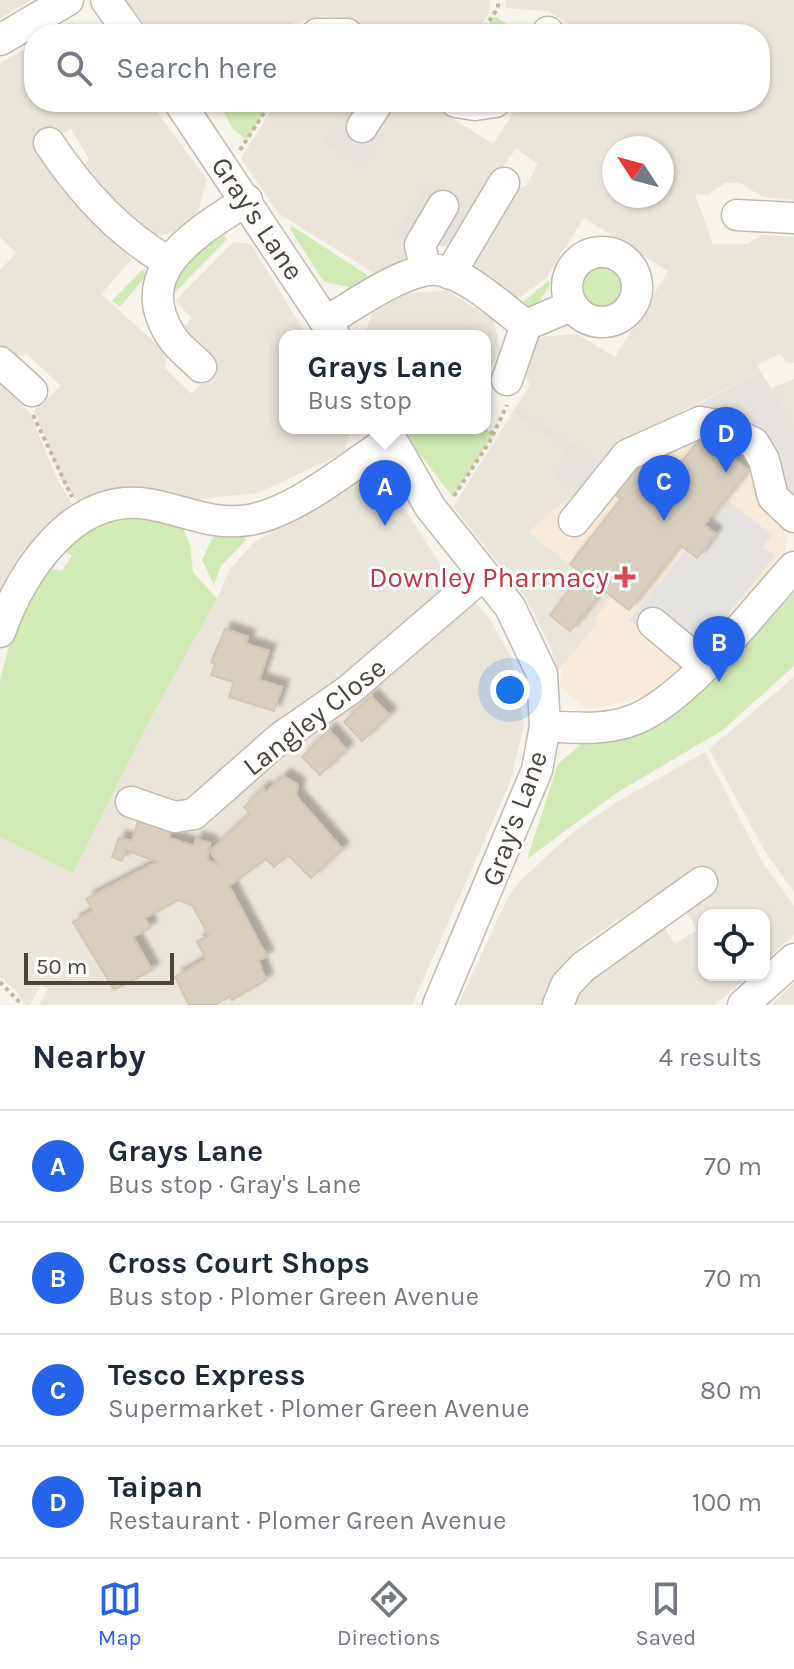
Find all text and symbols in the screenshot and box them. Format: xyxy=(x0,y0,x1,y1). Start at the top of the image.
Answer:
search box xyxy=(24,24,770,112)
icon: search xyxy=(52,46,96,90)
text: Search here xyxy=(116,50,277,86)
north arrow xyxy=(602,136,674,208)
street label: Gray's Lane xyxy=(204,150,311,286)
popup xyxy=(279,330,491,434)
text: Grays Lane xyxy=(307,349,463,385)
text: Bus stop xyxy=(307,385,412,416)
pin: D xyxy=(700,407,752,473)
pin: C xyxy=(638,455,690,521)
pin: A xyxy=(359,460,411,526)
place label: Downley Pharmacy xyxy=(369,561,609,594)
marker: Downley Pharmacy xyxy=(616,568,634,586)
pin: B xyxy=(693,616,745,682)
street label: Langley Close xyxy=(236,650,392,783)
your location xyxy=(490,670,530,710)
street label: Gray's Lane xyxy=(475,746,554,890)
map controls xyxy=(698,909,770,981)
button: locate xyxy=(698,909,770,981)
scale bar xyxy=(24,949,174,985)
text: 50 m xyxy=(36,954,87,980)
text: Nearby xyxy=(32,1037,146,1077)
text: 4 results xyxy=(658,1042,762,1073)
text: Grays Lane xyxy=(108,1133,263,1169)
text: A xyxy=(50,1151,66,1182)
text: 70 m xyxy=(704,1151,762,1182)
text: Bus stop · Gray's Lane xyxy=(108,1169,361,1200)
text: Cross Court Shops xyxy=(108,1245,370,1281)
text: B xyxy=(50,1263,66,1294)
text: 70 m xyxy=(704,1263,762,1294)
text: Bus stop · Plomer Green Avenue xyxy=(108,1281,479,1312)
text: Tesco Express xyxy=(108,1357,305,1393)
text: C xyxy=(50,1375,66,1406)
text: 80 m xyxy=(700,1375,762,1406)
text: Supermarket · Plomer Green Avenue xyxy=(108,1393,530,1424)
text: Taipan xyxy=(108,1469,203,1505)
text: D xyxy=(49,1487,67,1518)
text: 100 m xyxy=(692,1487,762,1518)
text: Restaurant · Plomer Green Avenue xyxy=(108,1505,506,1536)
tab: Map xyxy=(98,1577,142,1651)
tab: Directions xyxy=(337,1577,440,1651)
tab: Saved xyxy=(636,1577,696,1651)

